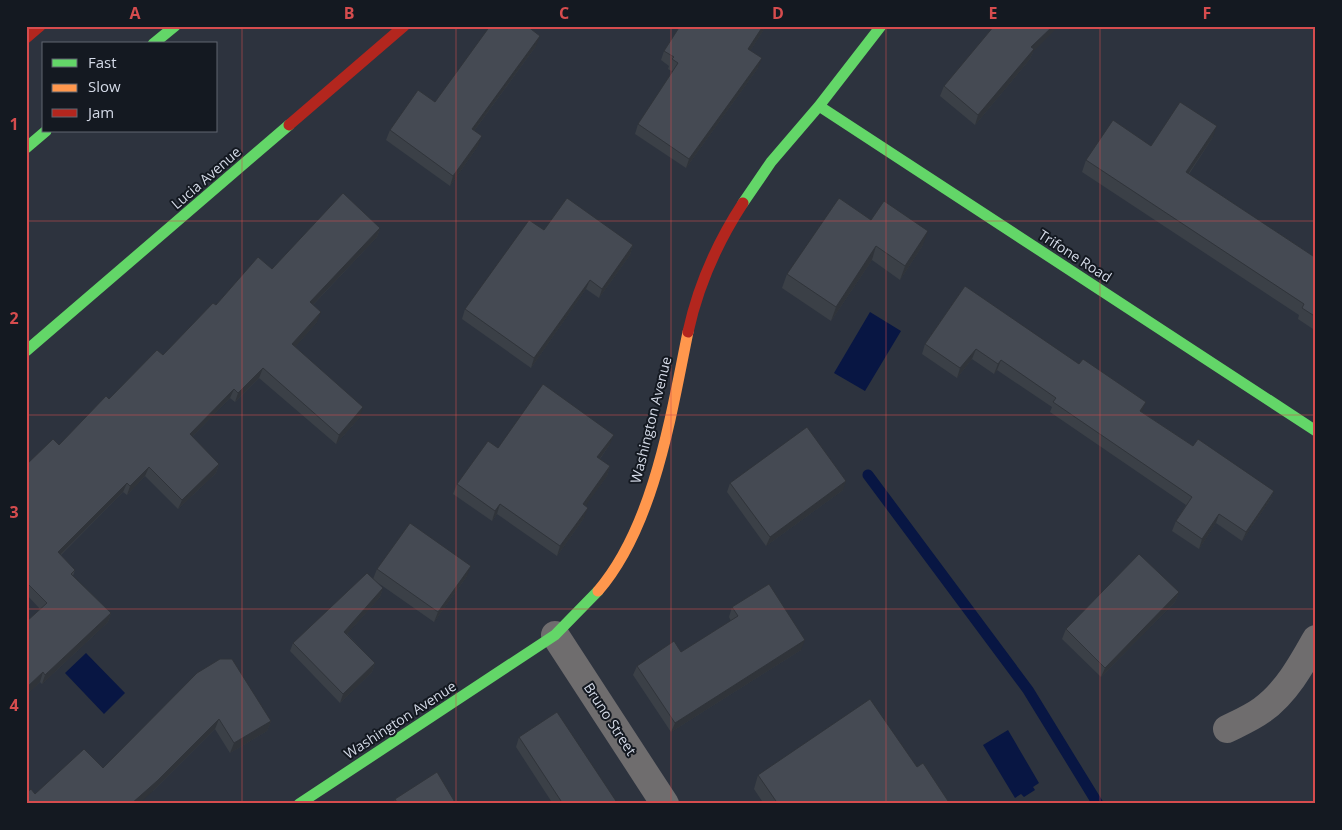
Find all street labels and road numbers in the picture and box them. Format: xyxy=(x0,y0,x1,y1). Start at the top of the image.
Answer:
street label: Lucia Avenue xyxy=(167,142,245,213)
street label: Trifone Road xyxy=(1035,225,1116,286)
street label: Washington Avenue xyxy=(626,354,675,485)
street label: Washington Avenue xyxy=(340,676,460,763)
street label: Bruno Street xyxy=(580,679,641,759)

